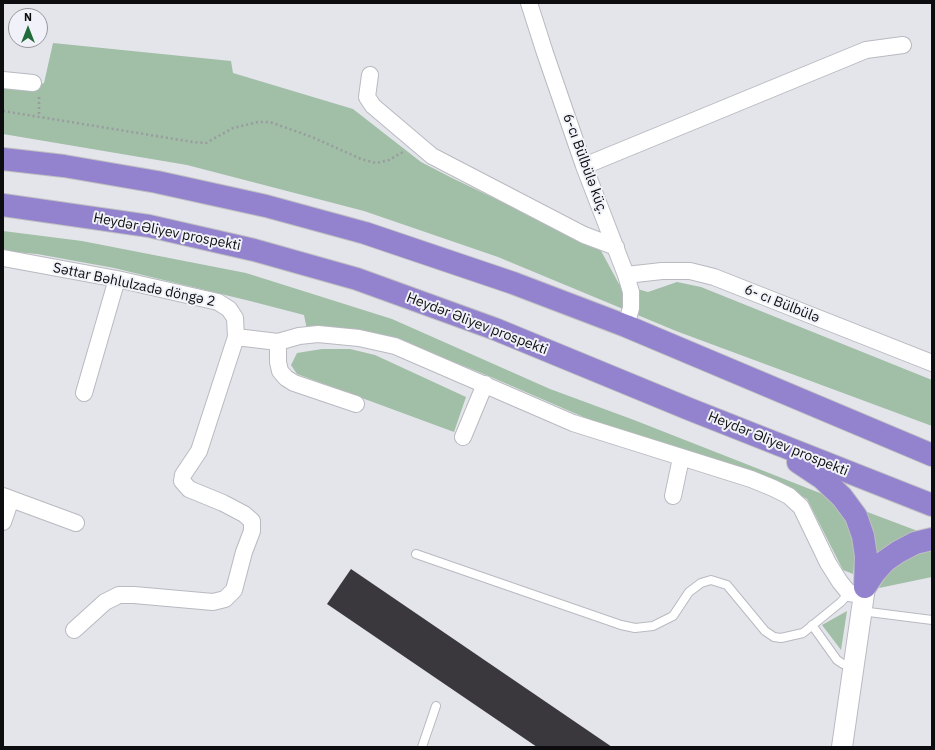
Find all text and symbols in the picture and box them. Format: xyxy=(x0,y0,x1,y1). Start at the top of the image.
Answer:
north arrow xyxy=(8,8,48,48)
text: N xyxy=(24,10,32,24)
street label: 6-cı Bülbülə küç. xyxy=(559,111,611,217)
street label: Heydər Əliyev prospekti xyxy=(92,209,242,255)
street label: Səttar Bəhlulzadə döngə 2 xyxy=(51,260,217,310)
street label: 6- cı Bülbülə xyxy=(742,281,822,327)
street label: Heydər Əliyev prospekti xyxy=(404,289,550,359)
street label: Heydər Əliyev prospekti xyxy=(705,408,851,480)

